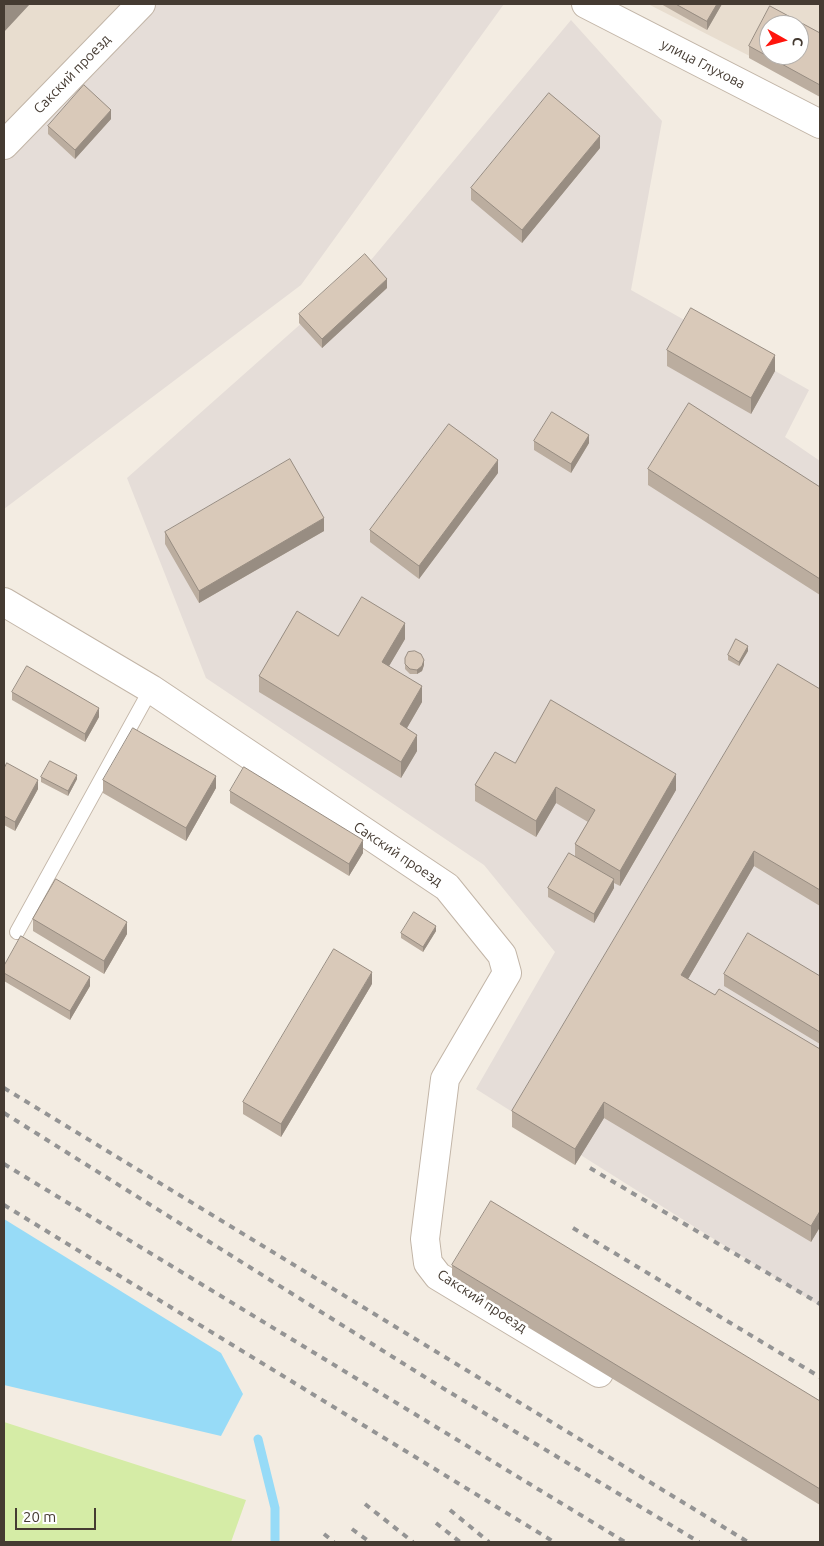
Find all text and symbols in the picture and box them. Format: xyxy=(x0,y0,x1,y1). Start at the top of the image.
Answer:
north arrow xyxy=(759,15,809,65)
street label: Сакский проезд xyxy=(30,31,114,117)
street label: улица Глухова xyxy=(658,36,748,92)
text: С xyxy=(789,36,806,47)
street label: Сакский проезд xyxy=(350,818,446,890)
street label: Сакский проезд xyxy=(434,1266,530,1336)
scale bar xyxy=(18,1498,99,1530)
text: 20 m xyxy=(23,1508,56,1525)

